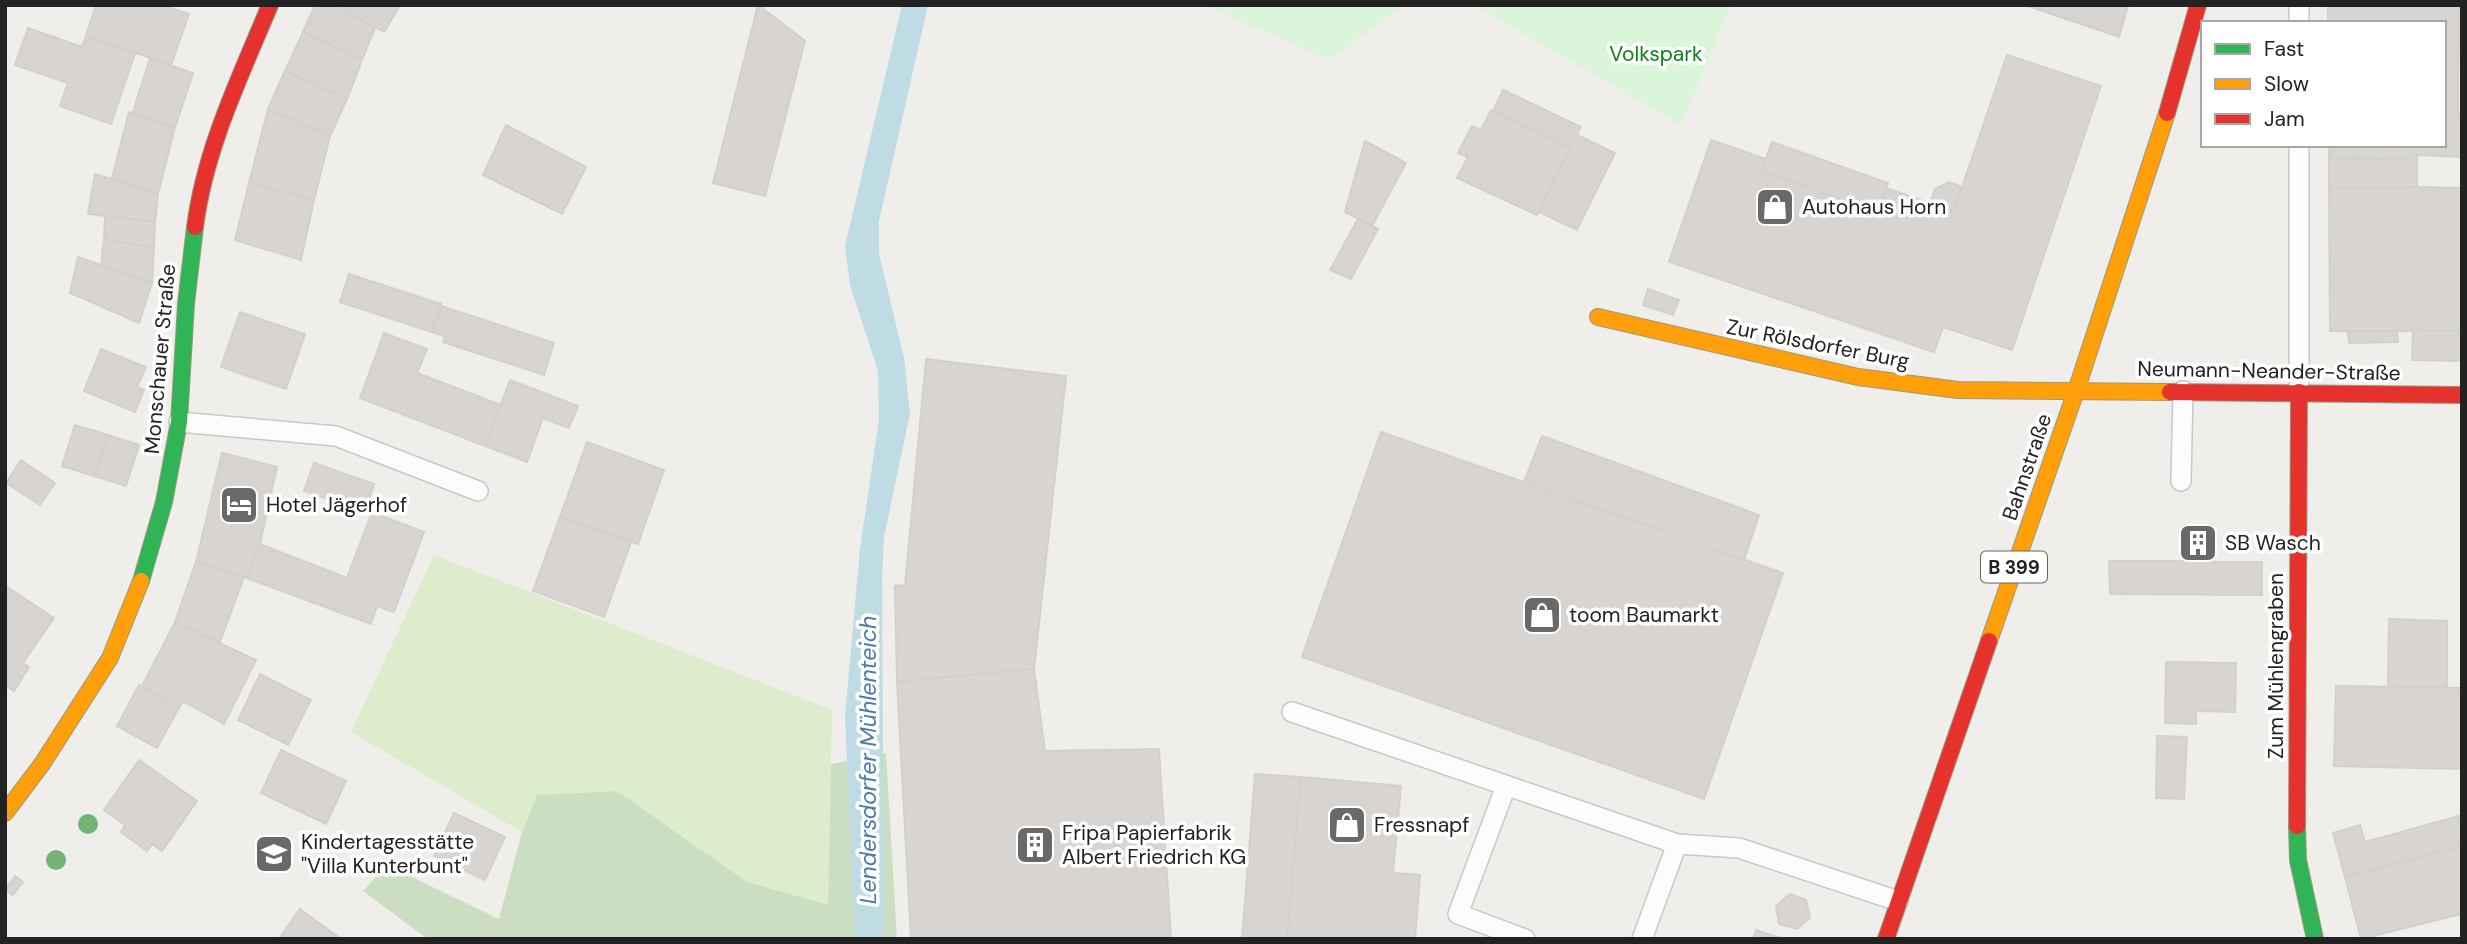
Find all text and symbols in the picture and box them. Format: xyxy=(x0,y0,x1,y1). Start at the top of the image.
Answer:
legend xyxy=(2201,21,2446,147)
text: Fast xyxy=(2264,35,2304,63)
park label: Volkspark xyxy=(1609,40,1703,68)
text: Slow xyxy=(2264,70,2309,98)
text: Jam xyxy=(2264,105,2305,133)
shop icon: Autohaus Horn xyxy=(1754,186,1796,228)
place label: Autohaus Horn xyxy=(1802,193,1946,221)
street label: Monschauer Straße xyxy=(138,263,182,455)
street label: Zur Rölsdorfer Burg xyxy=(1724,313,1912,376)
street label: Neumann-Neander-Straße xyxy=(2137,355,2401,387)
street label: Bahnstraße xyxy=(1996,410,2058,524)
hotel icon: Hotel Jägerhof xyxy=(218,484,260,526)
place label: Hotel Jägerhof xyxy=(266,491,407,519)
building icon: SB Wasch xyxy=(2177,522,2219,564)
place label: SB Wasch xyxy=(2225,529,2321,557)
road number: B 399 xyxy=(1981,552,2047,582)
street label: Zum Mühlengraben xyxy=(2262,573,2290,759)
shop icon: toom Baumarkt xyxy=(1521,594,1563,636)
place label: toom Baumarkt xyxy=(1569,601,1719,629)
water label: Lendersdorfer Mühlenteich xyxy=(853,616,883,904)
shop icon: Fressnapf xyxy=(1326,804,1368,846)
place label: Fressnapf xyxy=(1374,811,1469,839)
place label: Fripa Papierfabrik Albert Friedrich KG xyxy=(1062,819,1246,871)
building icon: Fripa Papierfabrik Albert Friedrich KG xyxy=(1014,824,1056,866)
place label: Kindertagesstätte "Villa Kunterbunt" xyxy=(301,828,474,880)
school or university icon: Kindertagesstätte "Villa Kunterbunt" xyxy=(253,833,295,875)

